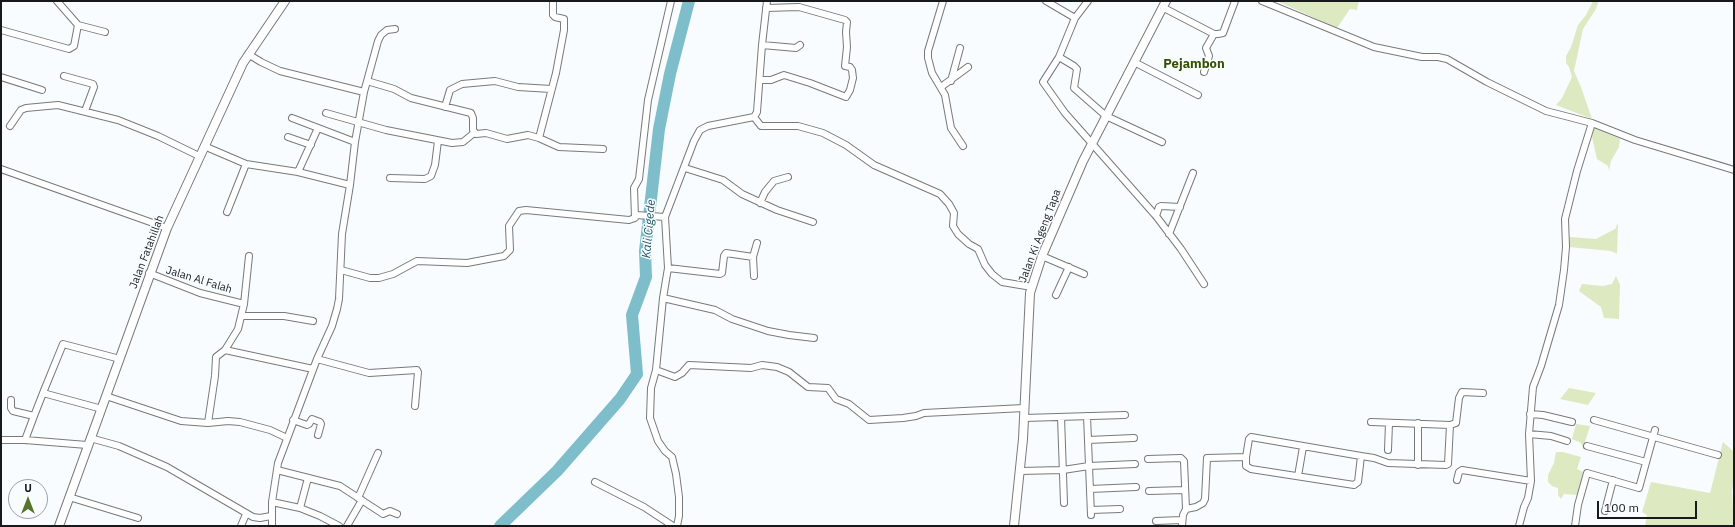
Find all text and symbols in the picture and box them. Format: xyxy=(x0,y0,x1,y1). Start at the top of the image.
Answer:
district label: Pejambon xyxy=(1163,56,1225,72)
street label: Jalan Ki Ageng Tapa xyxy=(1016,188,1064,284)
water label: Kali Cigede xyxy=(639,199,659,259)
street label: Jalan Fatahillah xyxy=(127,213,167,291)
street label: Jalan Al Falah xyxy=(164,264,234,296)
north arrow xyxy=(8,479,48,519)
text: U xyxy=(24,481,32,495)
scale bar xyxy=(1599,493,1699,519)
text: 100 m xyxy=(1604,500,1639,515)

